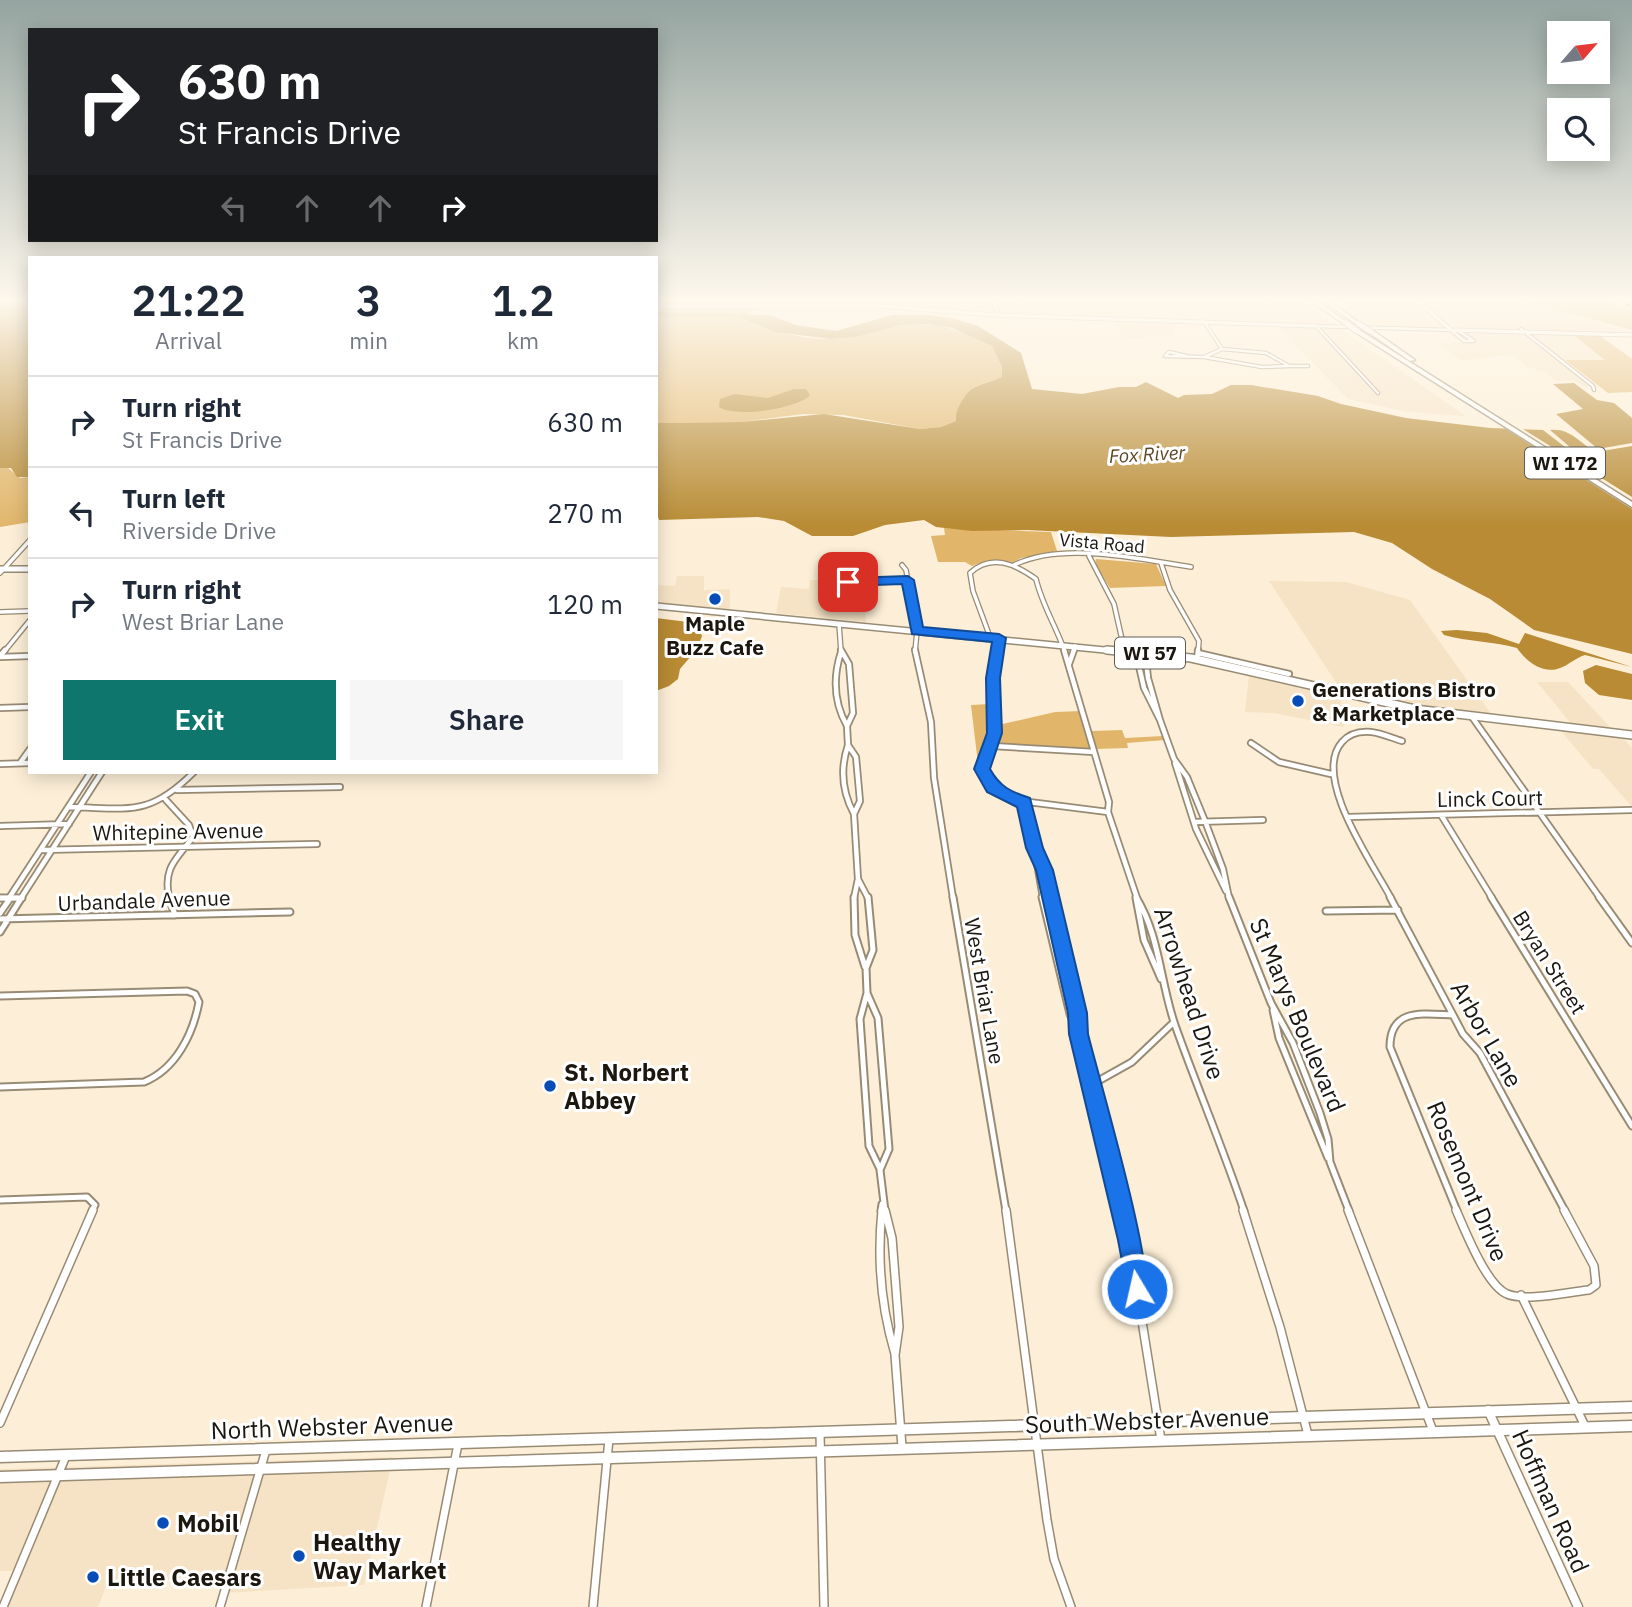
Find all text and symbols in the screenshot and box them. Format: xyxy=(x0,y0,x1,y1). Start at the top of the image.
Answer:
north arrow xyxy=(1547,21,1610,84)
map controls xyxy=(1547,21,1610,161)
text: 630 m xyxy=(178,49,322,112)
icon: right xyxy=(63,56,154,147)
button: search xyxy=(1547,98,1610,161)
text: St Francis Drive xyxy=(178,111,401,153)
icon: left xyxy=(215,189,253,227)
icon: ahead xyxy=(288,189,326,227)
icon: ahead xyxy=(361,189,399,227)
icon: right xyxy=(434,189,472,227)
text: 21:22 xyxy=(131,273,246,328)
text: 3 xyxy=(356,273,381,328)
text: 1.2 xyxy=(492,273,554,328)
text: Arrival xyxy=(155,325,222,355)
text: min xyxy=(349,325,388,355)
text: km xyxy=(507,325,539,355)
text: Turn right xyxy=(122,390,241,424)
icon: right xyxy=(63,403,101,441)
text: 630 m xyxy=(547,405,623,439)
text: St Francis Drive xyxy=(122,424,282,454)
water label: Fox River xyxy=(1108,440,1187,468)
road number: WI 172 xyxy=(1525,447,1605,478)
text: Turn left xyxy=(122,481,225,515)
icon: left xyxy=(63,494,101,532)
text: 270 m xyxy=(547,496,623,530)
text: Riverside Drive xyxy=(122,515,276,545)
street label: Vista Road xyxy=(1058,528,1146,558)
pin xyxy=(818,552,878,612)
icon: arrive xyxy=(829,563,867,601)
text: Turn right xyxy=(122,572,241,606)
icon: right xyxy=(63,585,101,623)
text: 120 m xyxy=(547,587,623,621)
marker: Maple Buzz Cafe xyxy=(707,591,723,607)
text: West Briar Lane xyxy=(122,606,284,636)
place label: Maple Buzz Cafe xyxy=(666,609,764,661)
road number: WI 57 xyxy=(1115,638,1185,668)
place label: Generations Bistro & Marketplace xyxy=(1312,675,1496,727)
button: Exit xyxy=(63,680,336,760)
button: Share xyxy=(350,680,623,760)
marker: Generations Bistro & Marketplace xyxy=(1290,693,1306,709)
street label: Linck Court xyxy=(1437,783,1543,813)
street label: Whitepine Avenue xyxy=(92,816,264,846)
street label: Urbandale Avenue xyxy=(57,883,231,917)
street label: Arrowhead Drive xyxy=(1147,903,1233,1083)
street label: Bryan Street xyxy=(1507,905,1593,1019)
street label: St Marys Boulevard xyxy=(1243,913,1353,1117)
street label: West Briar Lane xyxy=(958,916,1012,1066)
street label: Arbor Lane xyxy=(1444,975,1530,1093)
place label: St. Norbert Abbey xyxy=(564,1056,689,1116)
marker: St. Norbert Abbey xyxy=(542,1078,558,1094)
street label: Rosemont Drive xyxy=(1420,1096,1516,1266)
position arrow xyxy=(1100,1252,1174,1326)
street label: South Webster Avenue xyxy=(1024,1400,1270,1440)
street label: North Webster Avenue xyxy=(210,1406,454,1446)
street label: Hoffman Road xyxy=(1505,1424,1597,1578)
place label: Mobil xyxy=(177,1507,239,1539)
marker: Mobil xyxy=(155,1515,171,1531)
place label: Healthy Way Market xyxy=(313,1526,446,1586)
marker: Healthy Way Market xyxy=(291,1548,307,1564)
place label: Little Caesars xyxy=(107,1561,262,1593)
marker: Little Caesars xyxy=(85,1569,101,1585)

